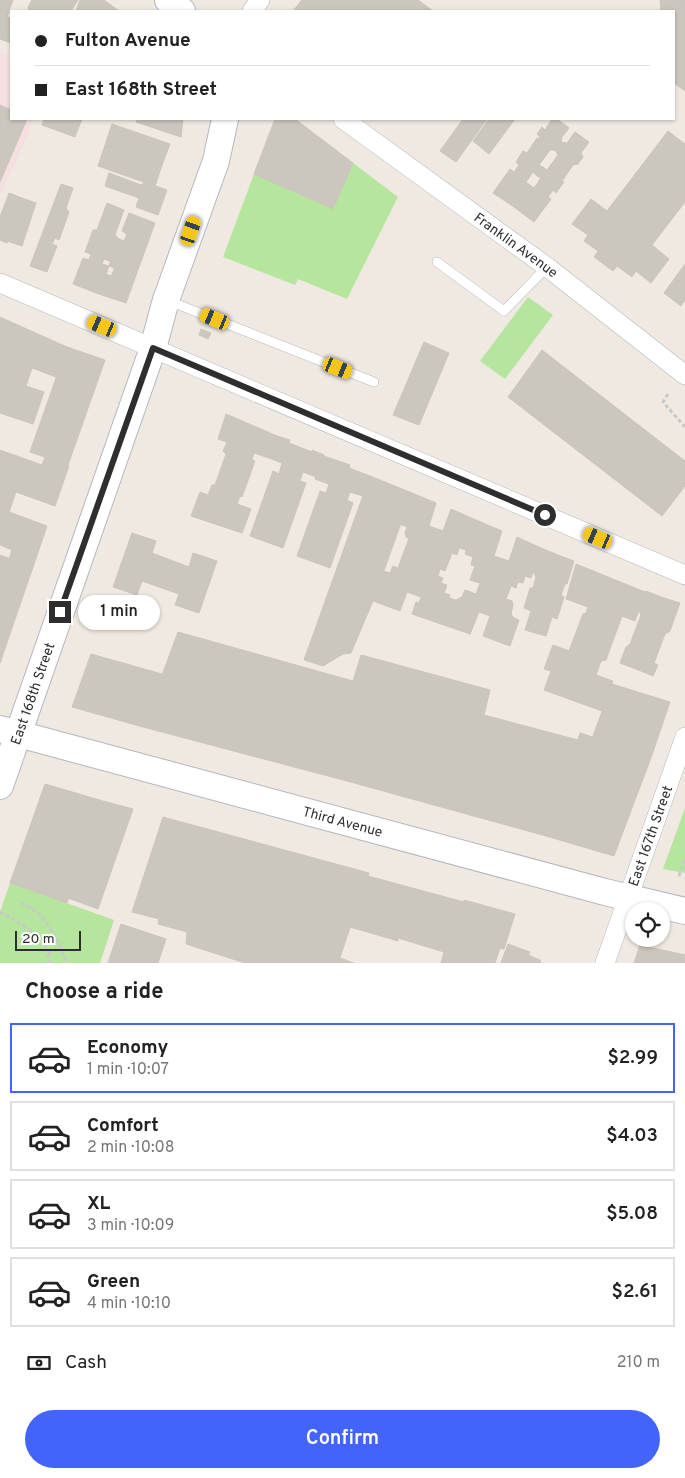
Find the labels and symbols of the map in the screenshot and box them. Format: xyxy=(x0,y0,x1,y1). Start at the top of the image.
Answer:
street label: Franklin Avenue xyxy=(470,210,561,282)
car xyxy=(179,214,202,248)
car xyxy=(198,306,231,332)
car xyxy=(85,313,118,339)
car xyxy=(321,355,354,381)
route start xyxy=(534,504,556,526)
car xyxy=(581,525,614,551)
callout: 1 min xyxy=(78,594,160,630)
route end xyxy=(49,601,71,623)
street label: East 168th Street xyxy=(8,640,59,747)
street label: East 167th Street xyxy=(626,784,677,889)
street label: Third Avenue xyxy=(300,804,384,842)
scale bar xyxy=(15,928,81,951)

